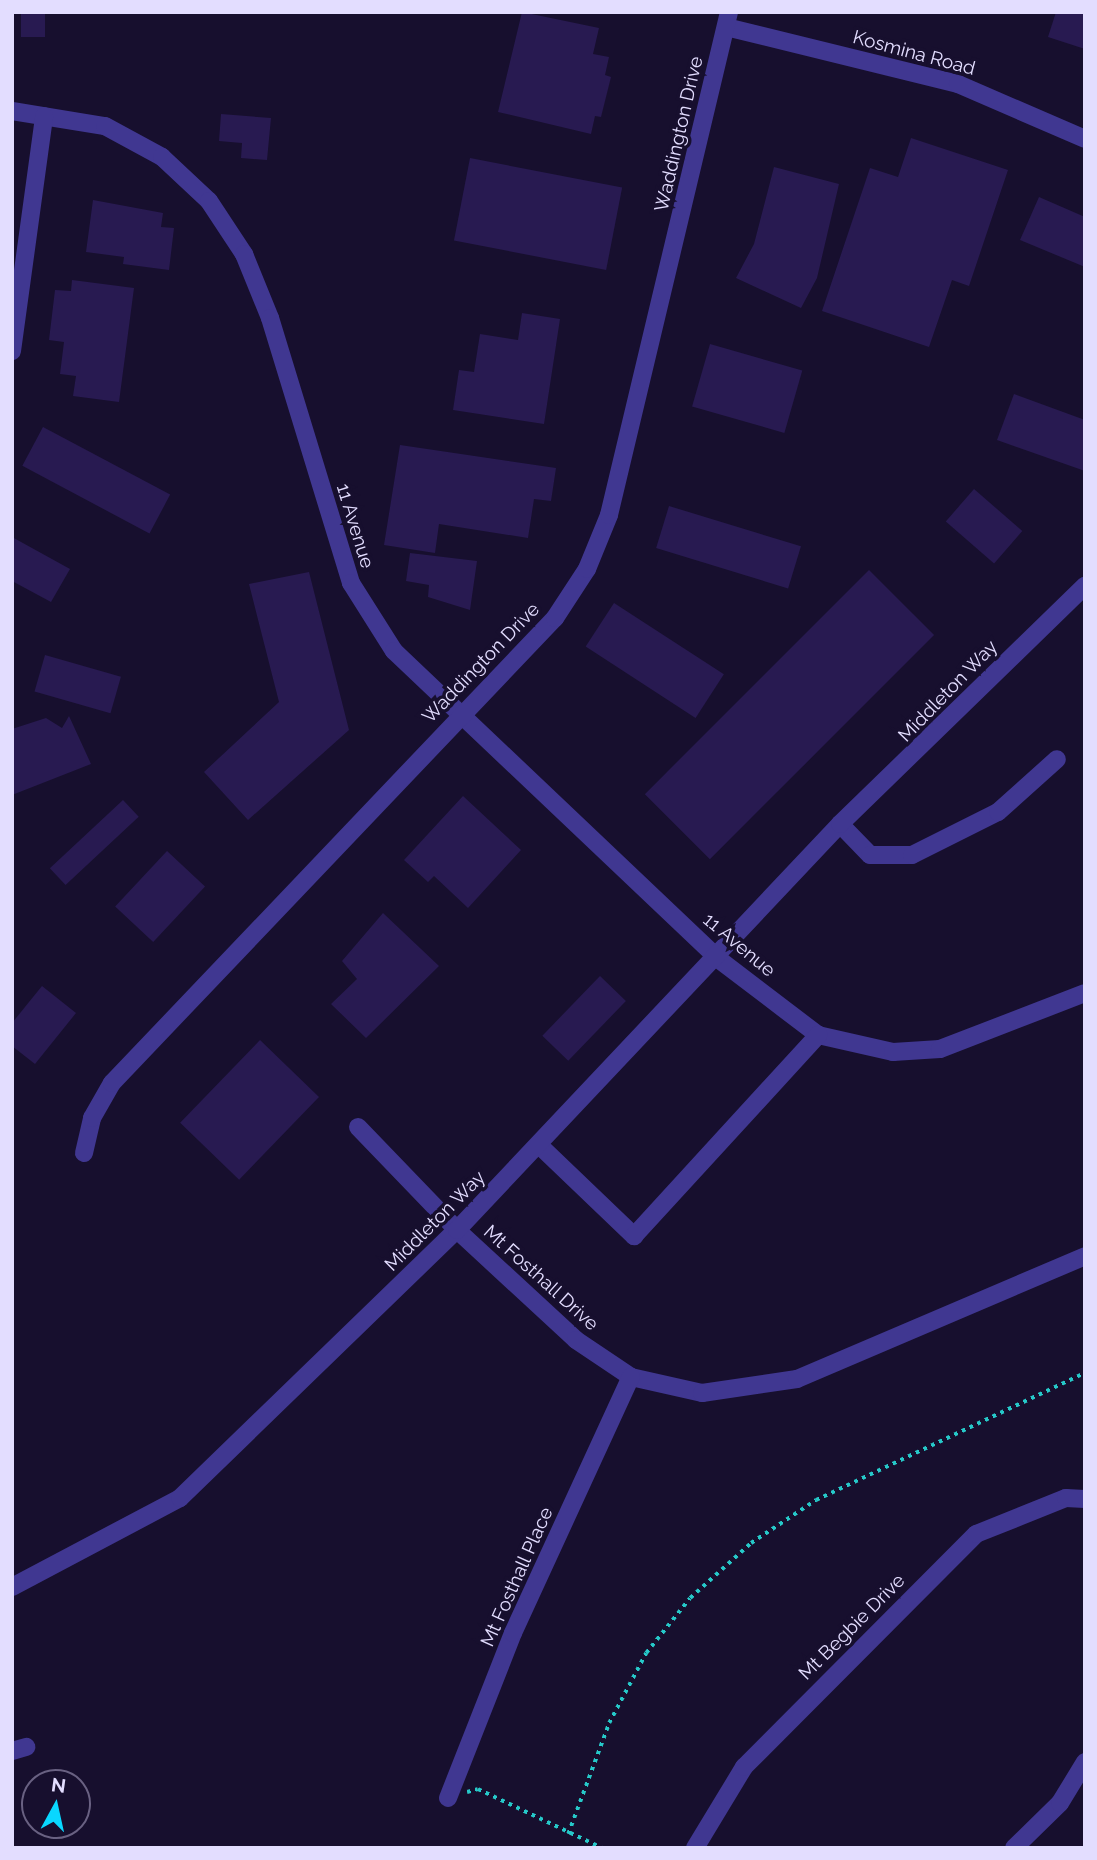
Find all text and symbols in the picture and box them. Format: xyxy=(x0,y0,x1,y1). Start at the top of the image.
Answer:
street label: Kosmina Road xyxy=(850,26,978,80)
street label: Waddington Drive xyxy=(650,54,708,214)
street label: 11 Avenue xyxy=(331,481,379,571)
street label: Waddington Drive xyxy=(418,598,544,728)
street label: Middleton Way xyxy=(893,635,1003,747)
street label: 11 Avenue xyxy=(698,908,780,982)
street label: Middleton Way xyxy=(380,1166,490,1276)
street label: Mt Fosthall Drive xyxy=(479,1220,603,1336)
street label: Mt Fosthall Place xyxy=(476,1504,558,1650)
street label: Mt Begbie Drive xyxy=(794,1569,910,1685)
north arrow xyxy=(21,1769,91,1839)
text: N xyxy=(50,1773,67,1797)

